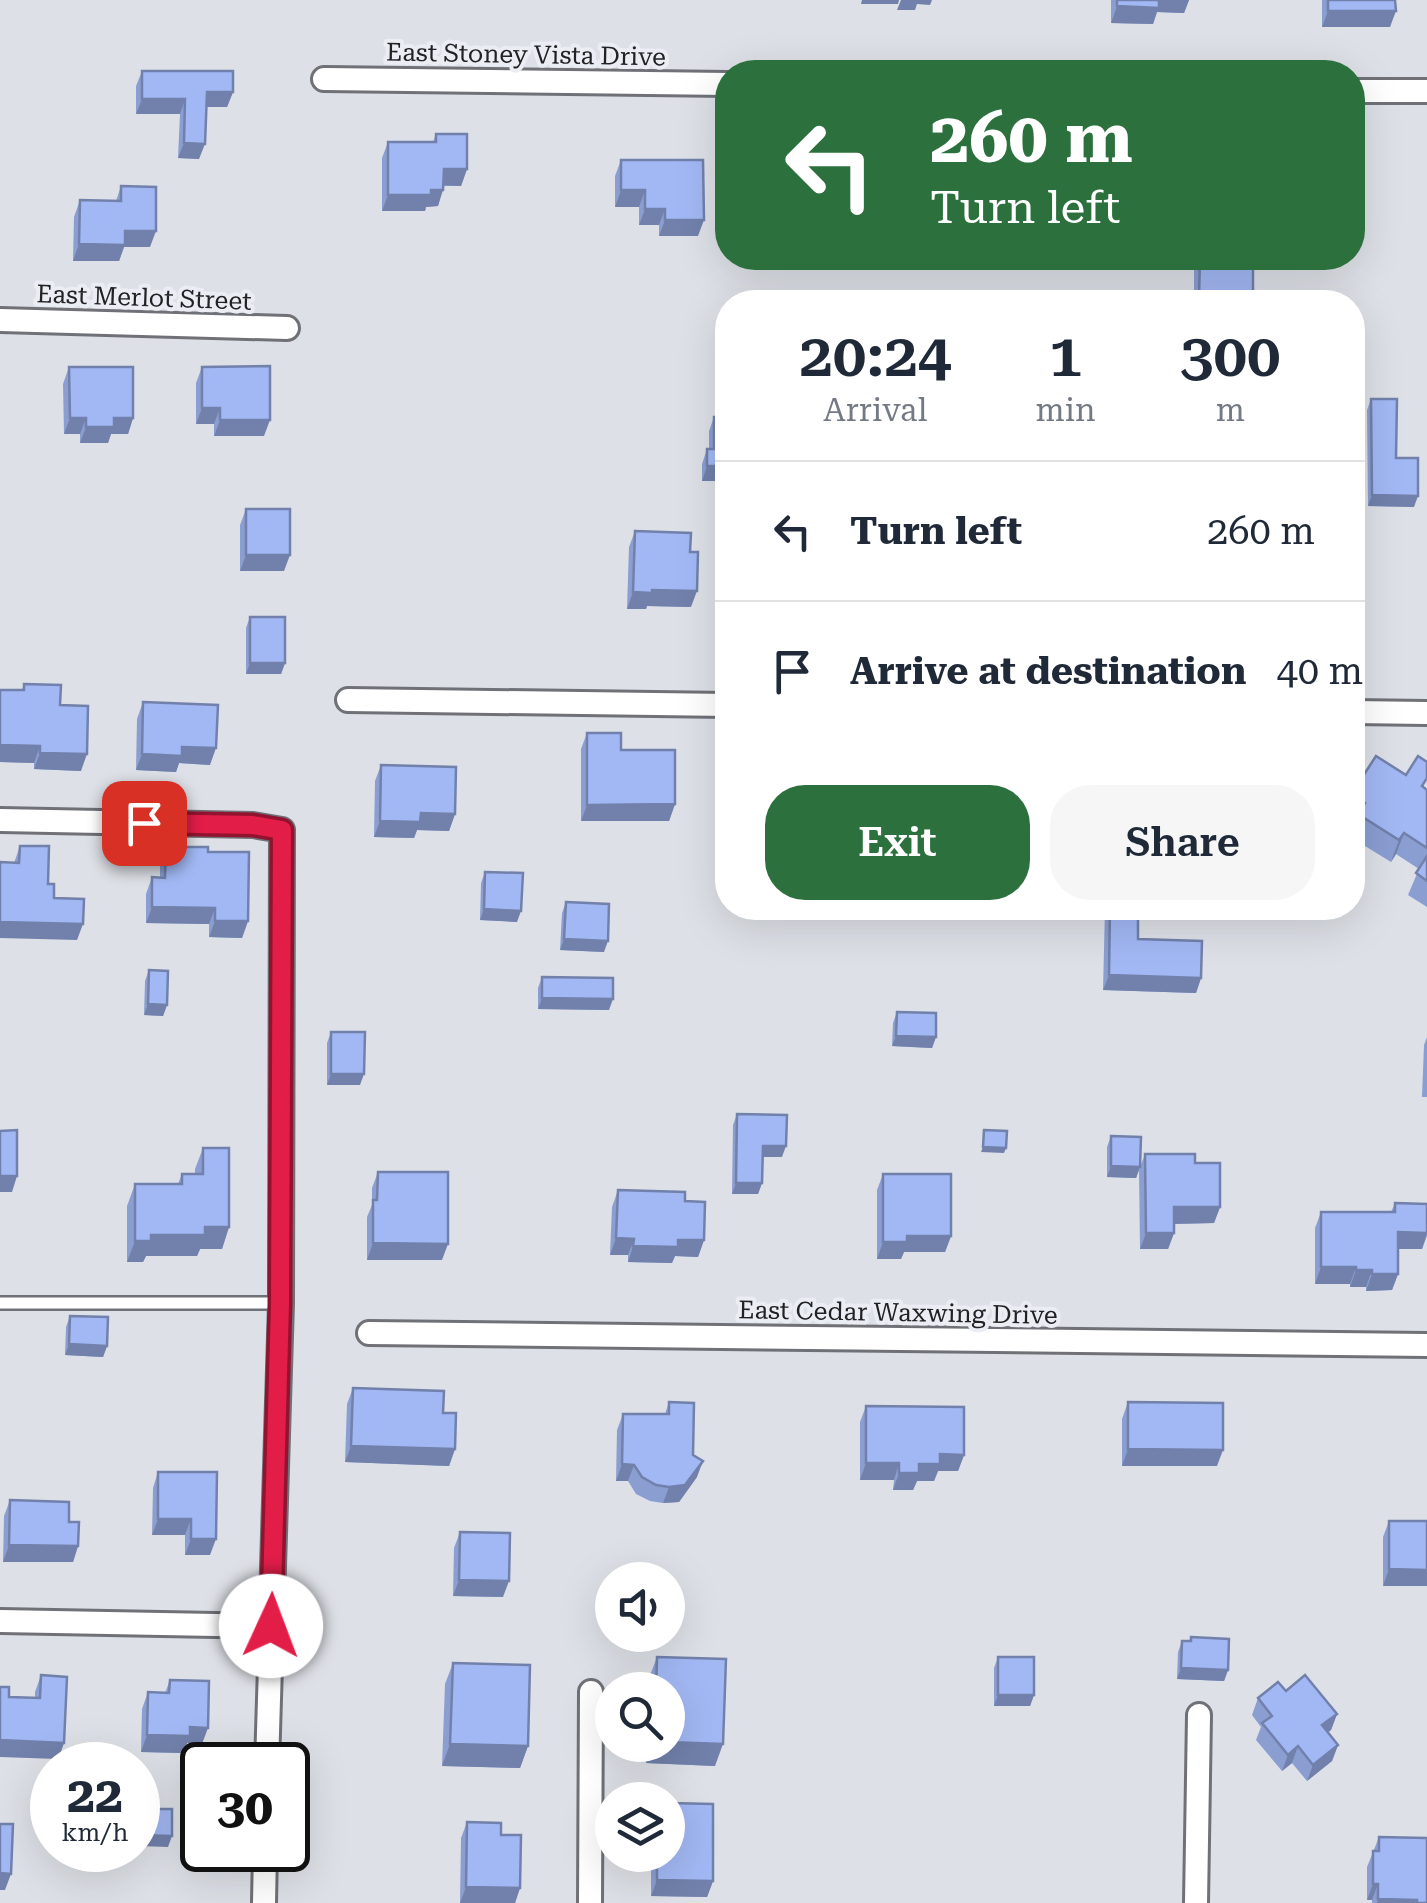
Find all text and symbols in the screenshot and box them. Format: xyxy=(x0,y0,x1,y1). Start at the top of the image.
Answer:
street label: East Stoney Vista Drive xyxy=(386,38,666,71)
text: 260 m xyxy=(930,97,1133,179)
icon: left xyxy=(765,100,895,230)
text: Turn left xyxy=(930,181,1120,234)
street label: East Merlot Street xyxy=(36,279,252,316)
text: 20:24 xyxy=(799,320,951,391)
text: 1 xyxy=(1049,320,1082,391)
text: 300 xyxy=(1180,320,1281,391)
text: Arrival xyxy=(823,391,927,429)
text: min xyxy=(1036,391,1096,429)
text: m xyxy=(1216,391,1245,429)
icon: left xyxy=(765,504,820,559)
text: Turn left xyxy=(850,509,1022,553)
text: 260 m xyxy=(1207,509,1315,553)
icon: arrive xyxy=(765,644,820,699)
text: Arrive at destination xyxy=(850,649,1246,693)
text: 40 m xyxy=(1276,649,1363,693)
pin xyxy=(102,781,187,866)
button: Exit xyxy=(765,785,1030,900)
button: Share xyxy=(1050,785,1315,900)
icon: arrive xyxy=(117,796,172,851)
street label: East Cedar Waxwing Drive xyxy=(738,1295,1058,1330)
map controls xyxy=(595,1562,685,1872)
button: sound xyxy=(595,1562,685,1652)
position arrow xyxy=(219,1574,323,1678)
button: search xyxy=(595,1672,685,1762)
speed limit sign: 30 xyxy=(180,1742,310,1872)
text: 22 xyxy=(67,1766,123,1824)
button: layers xyxy=(595,1782,685,1872)
text: km/h xyxy=(62,1818,128,1847)

